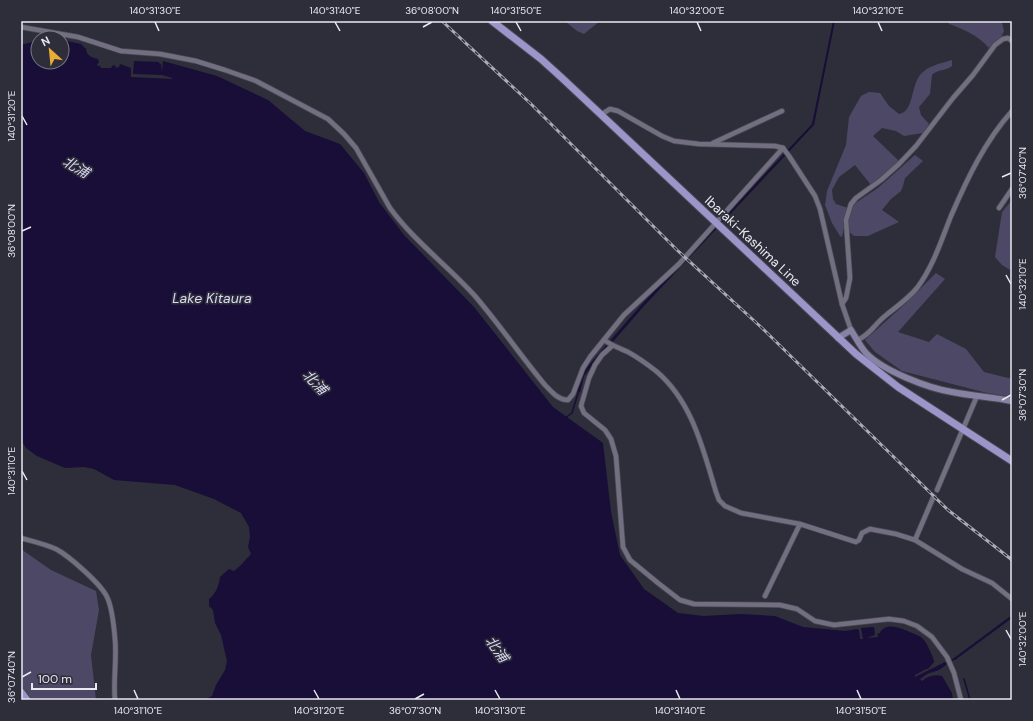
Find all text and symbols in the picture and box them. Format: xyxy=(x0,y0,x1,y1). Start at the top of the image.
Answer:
text: 140°31'30"E xyxy=(129,4,181,17)
text: 140°31'40"E xyxy=(310,4,361,17)
text: 36°08'00"N xyxy=(405,4,459,17)
text: 140°31'50"E xyxy=(490,4,542,17)
text: 140°32'00"E xyxy=(670,4,725,17)
text: 140°32'10"E xyxy=(852,4,904,17)
north arrow xyxy=(30,30,70,70)
text: N xyxy=(39,33,52,49)
text: 140°31'20"E xyxy=(5,90,18,141)
text: 36°07'40"N xyxy=(1016,147,1029,199)
water label: 北浦 xyxy=(59,152,94,183)
street label: Ibaraki-Kashima Line xyxy=(701,192,805,290)
text: 36°08'00"N xyxy=(5,204,18,258)
text: 140°32'10"E xyxy=(1016,258,1029,310)
water label: Lake Kitaura xyxy=(172,289,252,307)
water label: 北浦 xyxy=(299,366,333,400)
text: 36°07'30"N xyxy=(1016,369,1029,421)
text: 140°31'10"E xyxy=(5,446,18,495)
text: 140°32'00"E xyxy=(1016,611,1029,666)
water label: 北浦 xyxy=(481,632,514,667)
text: 36°07'40"N xyxy=(5,651,18,703)
scale bar xyxy=(32,665,96,691)
text: 100 m xyxy=(38,671,72,687)
text: 140°31'10"E xyxy=(114,704,163,717)
text: 140°31'20"E xyxy=(294,704,345,717)
text: 36°07'30"N xyxy=(389,704,441,717)
text: 140°31'30"E xyxy=(474,704,526,717)
text: 140°31'40"E xyxy=(655,704,706,717)
text: 140°31'50"E xyxy=(835,704,887,717)

